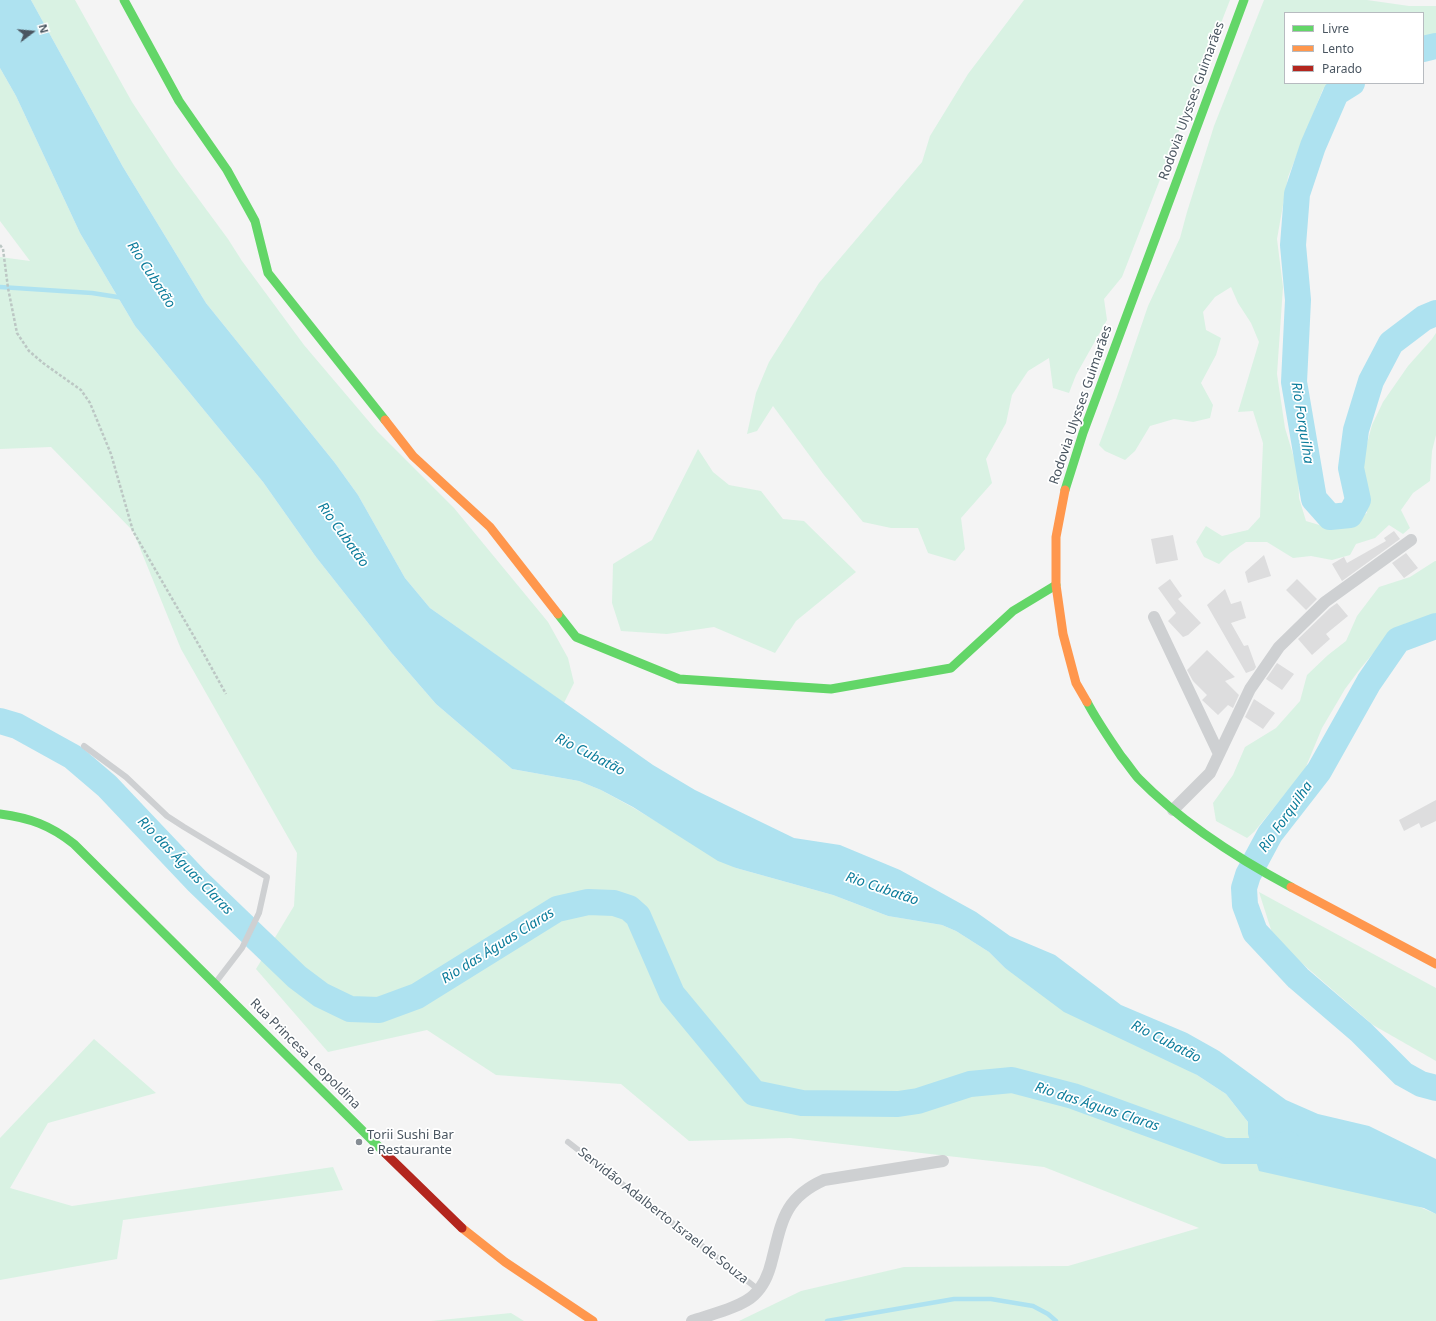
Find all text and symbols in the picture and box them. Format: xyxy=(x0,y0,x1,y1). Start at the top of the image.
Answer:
north arrow xyxy=(12,12,52,52)
legend xyxy=(1284,12,1424,84)
street label: Rodovia Ulysses Guimarães xyxy=(1156,20,1228,182)
text: Livre xyxy=(1322,20,1349,37)
text: N xyxy=(36,22,52,35)
text: Lento xyxy=(1322,40,1354,57)
text: Parado xyxy=(1322,60,1362,77)
water label: Rio Cubatão xyxy=(123,239,179,311)
street label: Rodovia Ulysses Guimarães xyxy=(1046,323,1116,487)
water label: Rio Forquilha xyxy=(1287,381,1317,465)
water label: Rio Cubatão xyxy=(314,499,372,571)
water label: Rio Cubatão xyxy=(552,730,628,780)
water label: Rio Forquilha xyxy=(1255,778,1317,856)
water label: Rio das Águas Claras xyxy=(134,814,236,918)
water label: Rio Cubatão xyxy=(843,869,921,909)
water label: Rio das Águas Claras xyxy=(439,905,557,987)
street label: Rua Princesa Leopoldina xyxy=(247,996,363,1112)
water label: Rio Cubatão xyxy=(1128,1017,1204,1067)
water label: Rio das Águas Claras xyxy=(1033,1079,1161,1135)
place label: Torii Sushi Bar e Restaurante xyxy=(367,1127,454,1158)
marker: Torii Sushi Bar e Restaurante xyxy=(354,1137,364,1147)
street label: Servidão Adalberto Israel de Souza xyxy=(575,1145,751,1287)

